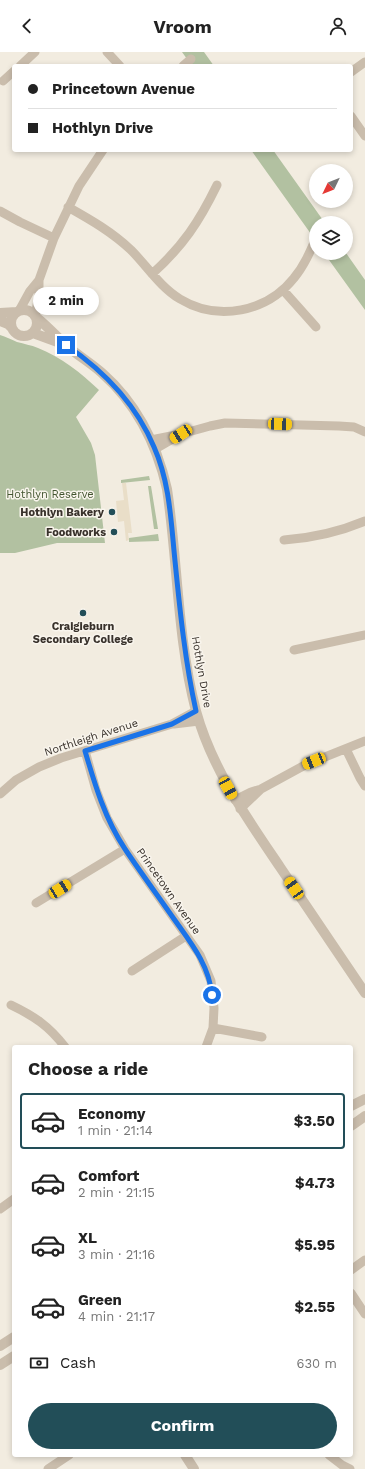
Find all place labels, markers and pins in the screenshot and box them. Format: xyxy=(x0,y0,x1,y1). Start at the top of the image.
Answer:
place label: Hothlyn Bakery xyxy=(20,506,105,519)
marker: Hothlyn Bakery xyxy=(107,507,117,517)
place label: Foodworks xyxy=(46,526,106,539)
marker: Foodworks xyxy=(109,527,119,537)
marker: Craigieburn Secondary College xyxy=(78,608,88,618)
place label: Craigieburn Secondary College xyxy=(33,620,133,646)

